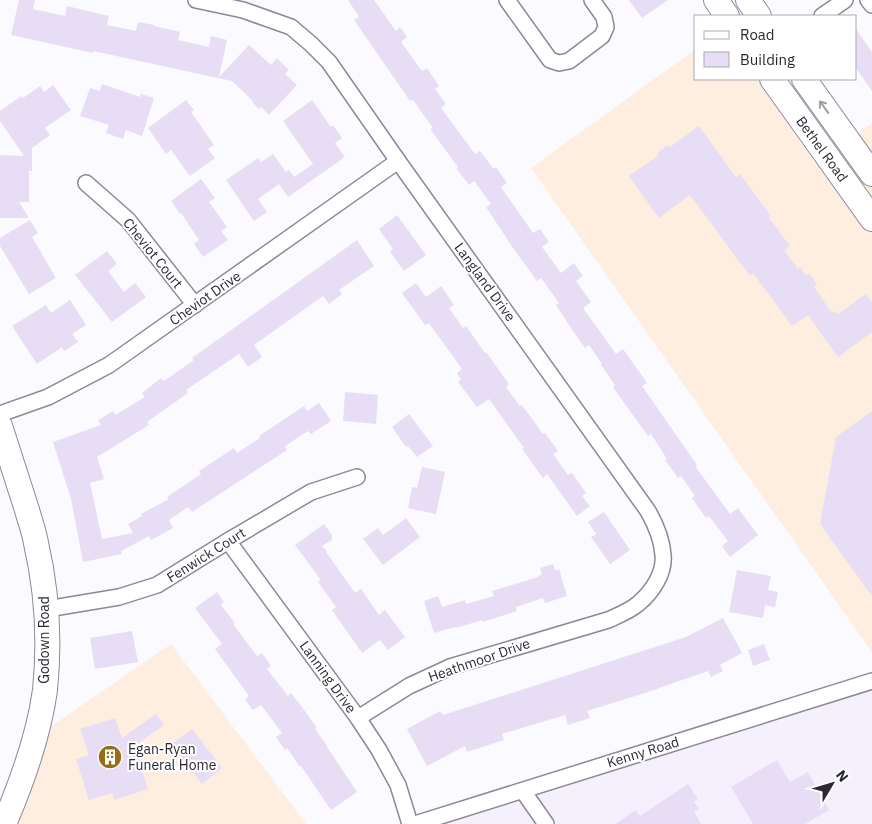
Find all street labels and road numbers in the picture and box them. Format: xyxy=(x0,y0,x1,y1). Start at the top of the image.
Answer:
street label: Bethel Road xyxy=(792,113,852,185)
street label: Cheviot Court xyxy=(119,214,187,292)
street label: Langland Drive xyxy=(450,239,520,325)
street label: Cheviot Drive xyxy=(166,267,244,329)
street label: Fenwick Court xyxy=(163,524,249,586)
street label: Godown Road xyxy=(35,596,53,684)
street label: Heathmoor Drive xyxy=(426,634,533,686)
street label: Lanning Drive xyxy=(296,637,360,717)
street label: Kenny Road xyxy=(605,733,681,771)

